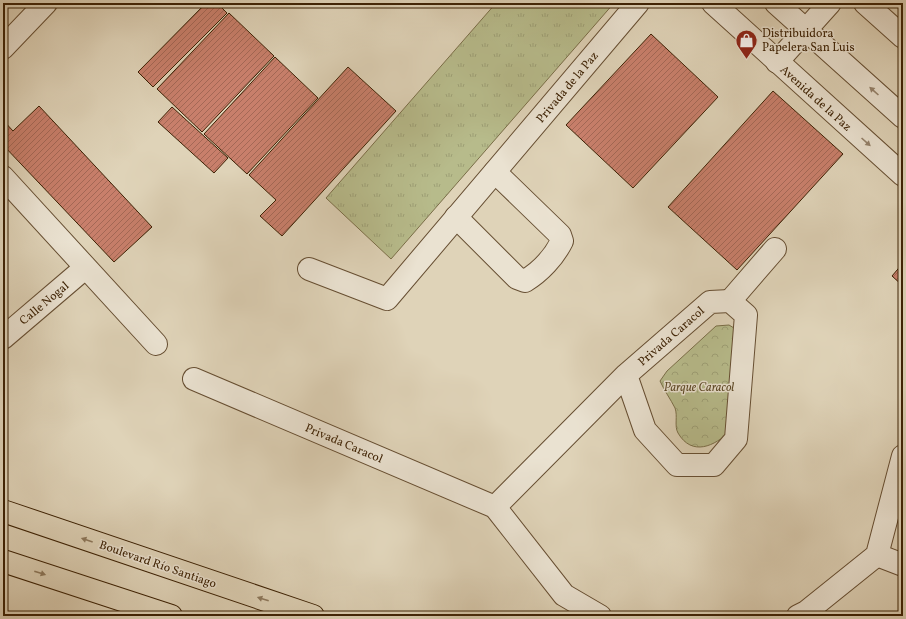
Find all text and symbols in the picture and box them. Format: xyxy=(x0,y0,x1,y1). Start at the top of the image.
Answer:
place label: Distribuidora Papelera San Luis xyxy=(762,26,855,56)
shop icon: Distribuidora Papelera San Luis xyxy=(734,27,760,60)
street label: Privada de la Paz xyxy=(533,48,602,127)
street label: Avenida de la Paz xyxy=(776,62,855,135)
one-way arrow xyxy=(869,87,879,96)
one-way arrow xyxy=(861,138,871,147)
street label: Calle Nogal xyxy=(16,278,73,329)
street label: Privada Caracol xyxy=(635,303,709,370)
park label: Parque Caracol xyxy=(664,380,734,396)
street label: Privada Caracol xyxy=(302,420,385,468)
one-way arrow xyxy=(81,536,93,542)
street label: Boulevard Río Santiago xyxy=(97,537,218,593)
one-way arrow xyxy=(34,570,46,576)
one-way arrow xyxy=(257,596,269,602)

